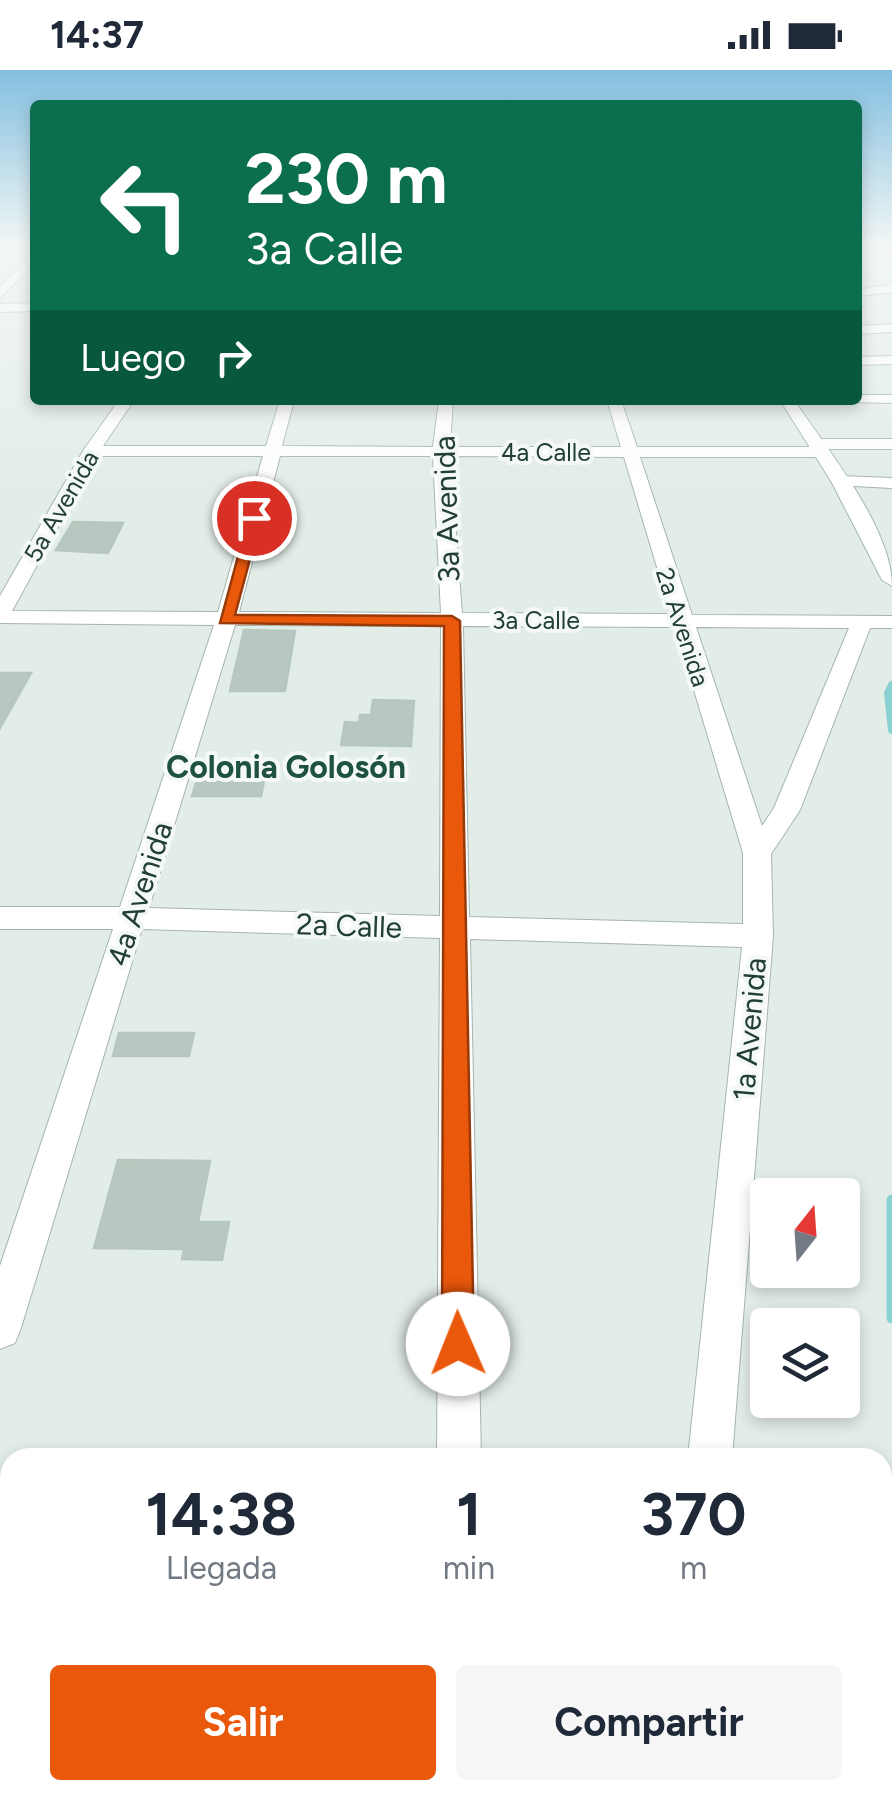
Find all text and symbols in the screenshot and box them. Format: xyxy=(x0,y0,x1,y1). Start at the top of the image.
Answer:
text: 14:37 xyxy=(50,12,144,58)
text: 230 m xyxy=(245,136,448,221)
icon: left xyxy=(80,140,210,270)
text: 3a Calle xyxy=(245,221,403,275)
icon: right xyxy=(206,330,261,385)
text: Luego xyxy=(80,335,186,381)
street label: 3a Avenida xyxy=(425,435,468,583)
street label: 4a Calle xyxy=(501,437,591,467)
street label: 5a Avenida xyxy=(17,445,105,567)
pin xyxy=(212,476,297,561)
icon: arrive xyxy=(227,491,282,546)
street label: 2a Avenida xyxy=(650,564,716,690)
street label: 3a Calle xyxy=(492,605,580,635)
district label: Colonia Golosón xyxy=(166,748,406,786)
street label: 4a Avenida xyxy=(99,817,180,971)
street label: 2a Calle xyxy=(295,905,403,946)
street label: 1a Avenida xyxy=(725,956,774,1102)
north arrow xyxy=(750,1178,860,1288)
map controls xyxy=(750,1178,860,1418)
position arrow xyxy=(406,1292,510,1396)
button: layers xyxy=(750,1308,860,1418)
text: 14:38 xyxy=(146,1478,297,1550)
text: 1 xyxy=(456,1478,482,1550)
text: 370 xyxy=(641,1478,746,1550)
text: Llegada xyxy=(166,1549,277,1587)
text: min xyxy=(443,1549,495,1587)
text: m xyxy=(680,1549,707,1587)
button: Salir xyxy=(50,1665,436,1780)
button: Compartir xyxy=(456,1665,842,1780)

